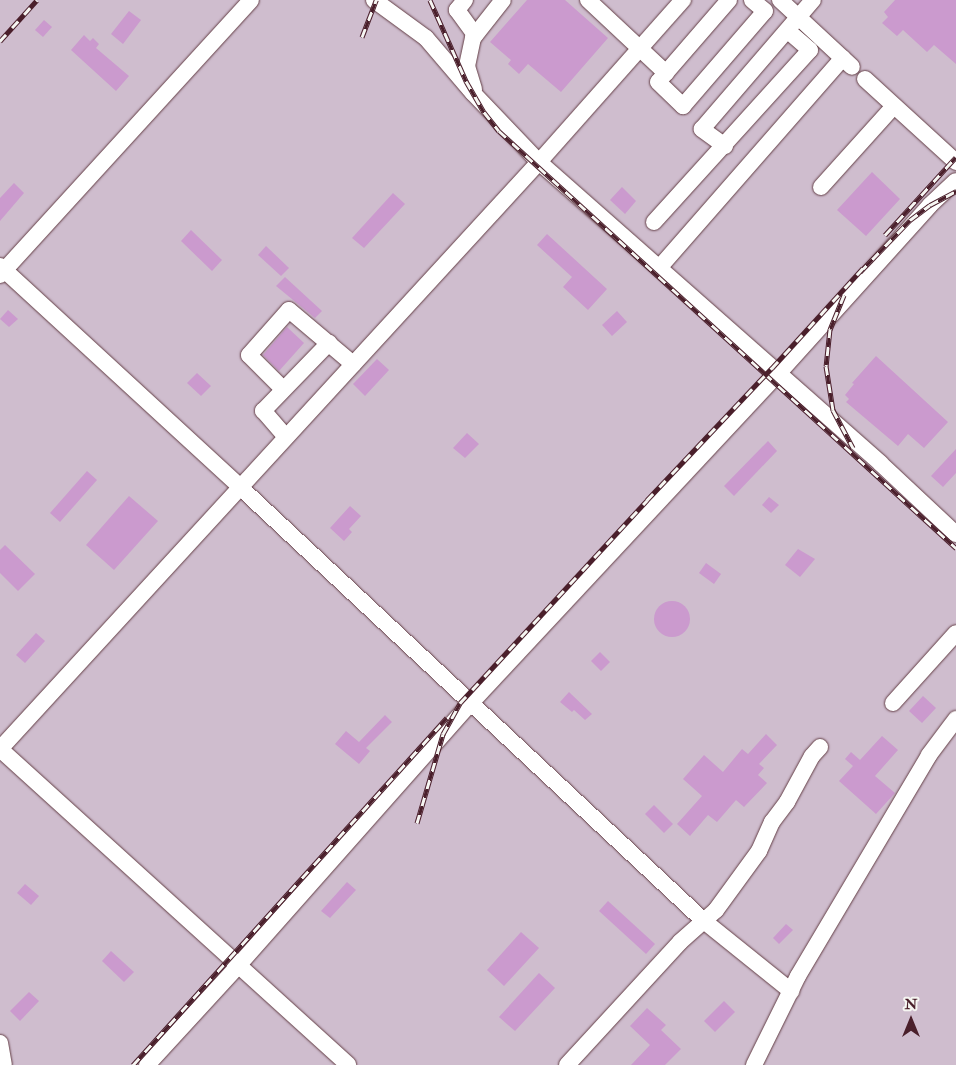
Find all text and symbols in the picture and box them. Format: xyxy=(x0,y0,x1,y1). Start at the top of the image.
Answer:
north arrow xyxy=(886,995,936,1045)
text: N xyxy=(905,996,917,1013)

